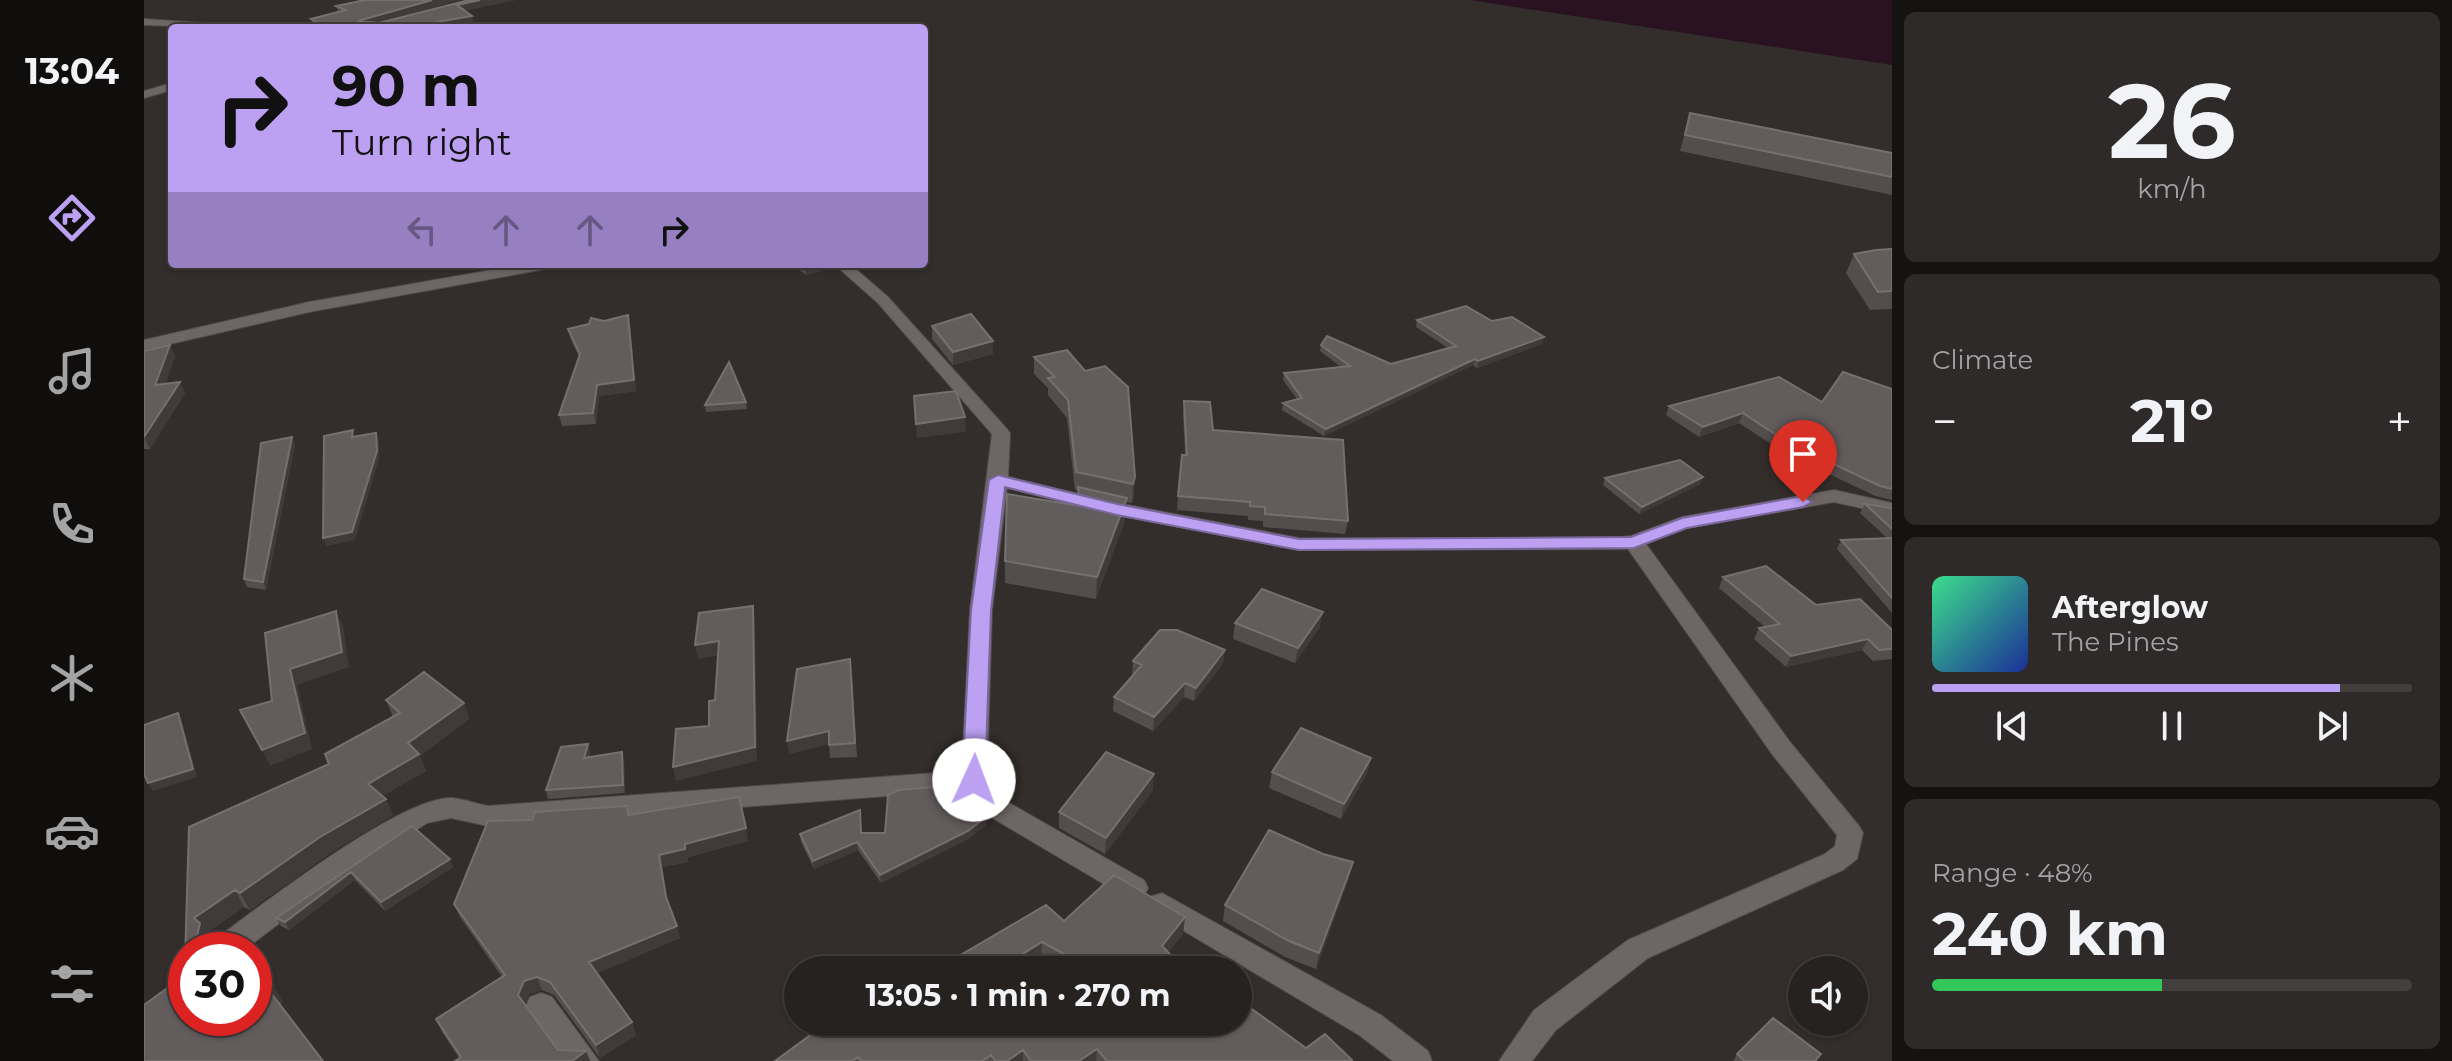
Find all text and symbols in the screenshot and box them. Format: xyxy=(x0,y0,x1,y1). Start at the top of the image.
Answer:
text: 13:04 xyxy=(25,49,119,93)
text: 90 m xyxy=(332,52,480,120)
icon: right xyxy=(200,56,304,160)
text: 26 xyxy=(2108,57,2236,184)
text: Turn right xyxy=(332,120,512,164)
text: km/h xyxy=(2137,173,2207,205)
icon: directions xyxy=(44,190,100,246)
icon: left xyxy=(400,208,444,252)
icon: ahead xyxy=(484,208,528,252)
icon: ahead xyxy=(568,208,612,252)
icon: right xyxy=(652,208,696,252)
icon: music xyxy=(44,343,100,399)
text: Climate xyxy=(1932,344,2033,376)
text: 21° xyxy=(2130,384,2214,457)
text: − xyxy=(1932,394,1957,448)
text: + xyxy=(2387,394,2412,448)
pin xyxy=(1769,420,1837,502)
icon: arrive xyxy=(1781,432,1825,476)
icon: phone xyxy=(44,496,100,552)
text: Afterglow xyxy=(2052,589,2208,626)
text: The Pines xyxy=(2052,626,2179,658)
icon: climate xyxy=(44,650,100,706)
icon: previous xyxy=(1990,704,2034,748)
icon: pause xyxy=(2150,704,2194,748)
icon: next xyxy=(2310,704,2354,748)
position arrow xyxy=(932,738,1016,822)
icon: car xyxy=(44,803,100,859)
text: Range · 48% xyxy=(1932,857,2093,889)
text: 240 km xyxy=(1932,897,2168,970)
speed limit sign: 30 xyxy=(168,932,272,1036)
icon: filters xyxy=(44,956,100,1012)
map controls xyxy=(1788,956,1868,1036)
button: sound xyxy=(1788,956,1868,1036)
text: 13:05 · 1 min · 270 m xyxy=(865,977,1171,1014)

